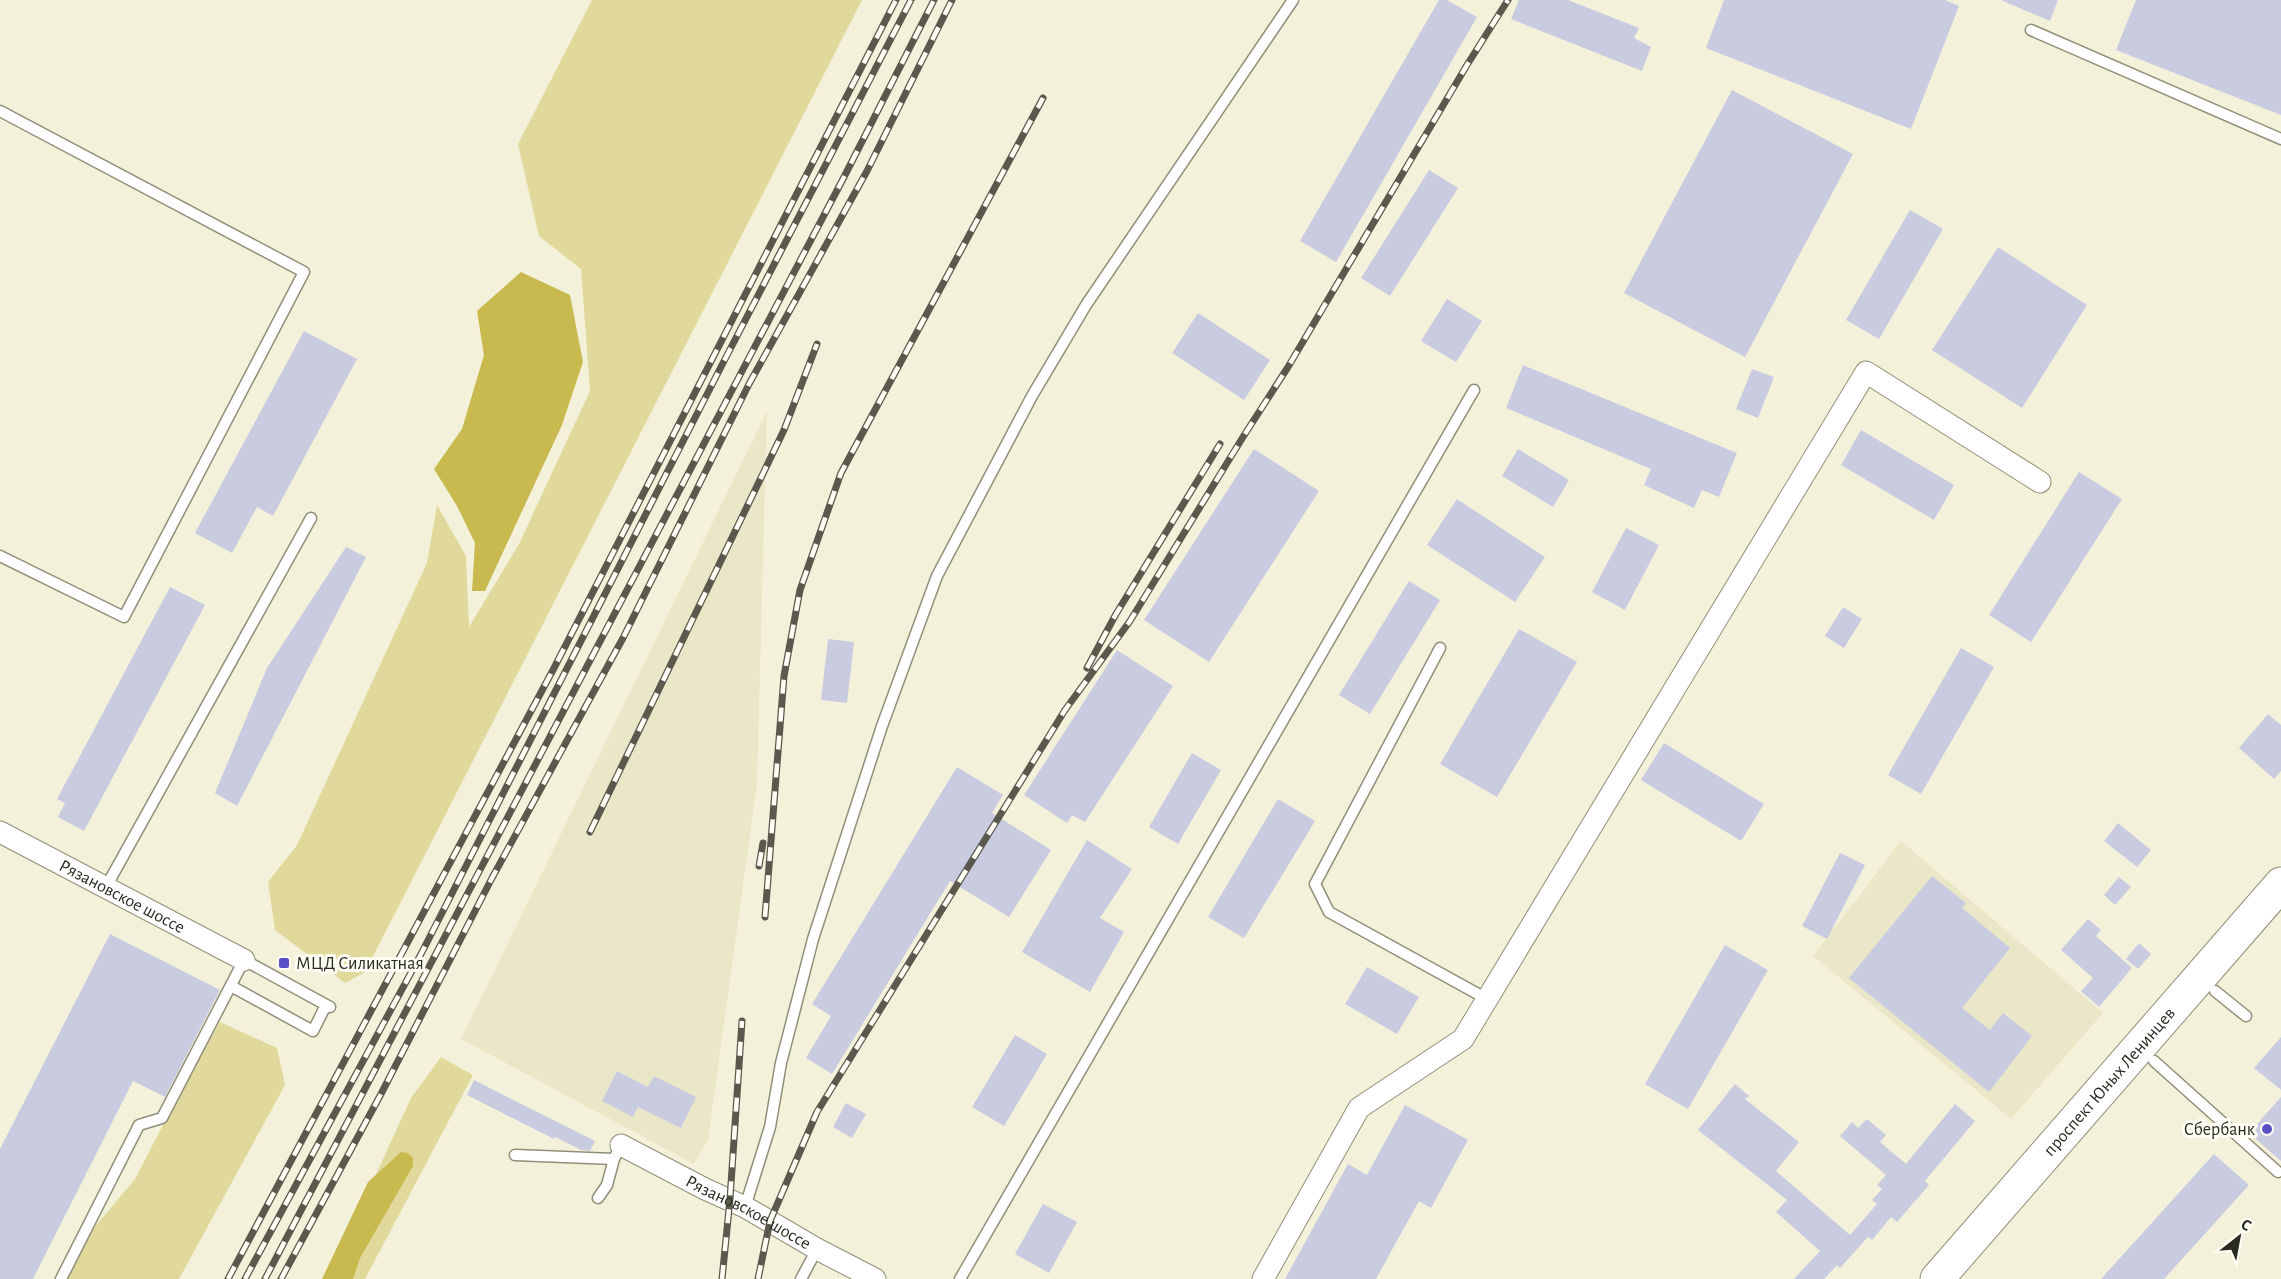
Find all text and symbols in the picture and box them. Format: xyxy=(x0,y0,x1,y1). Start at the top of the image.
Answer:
street label: Рязановское шоссе xyxy=(56,857,187,937)
place label: МЦД Силикатная xyxy=(296,955,424,973)
marker: МЦД Силикатная xyxy=(277,956,291,970)
street label: проспект Юных Ленинцев xyxy=(2041,1004,2179,1160)
place label: Сбербанк xyxy=(2184,1120,2256,1139)
marker: Сбербанк xyxy=(2260,1122,2274,1136)
street label: Рязановское шоссе xyxy=(682,1172,814,1253)
north arrow xyxy=(2209,1207,2269,1267)
text: С xyxy=(2238,1216,2254,1234)

